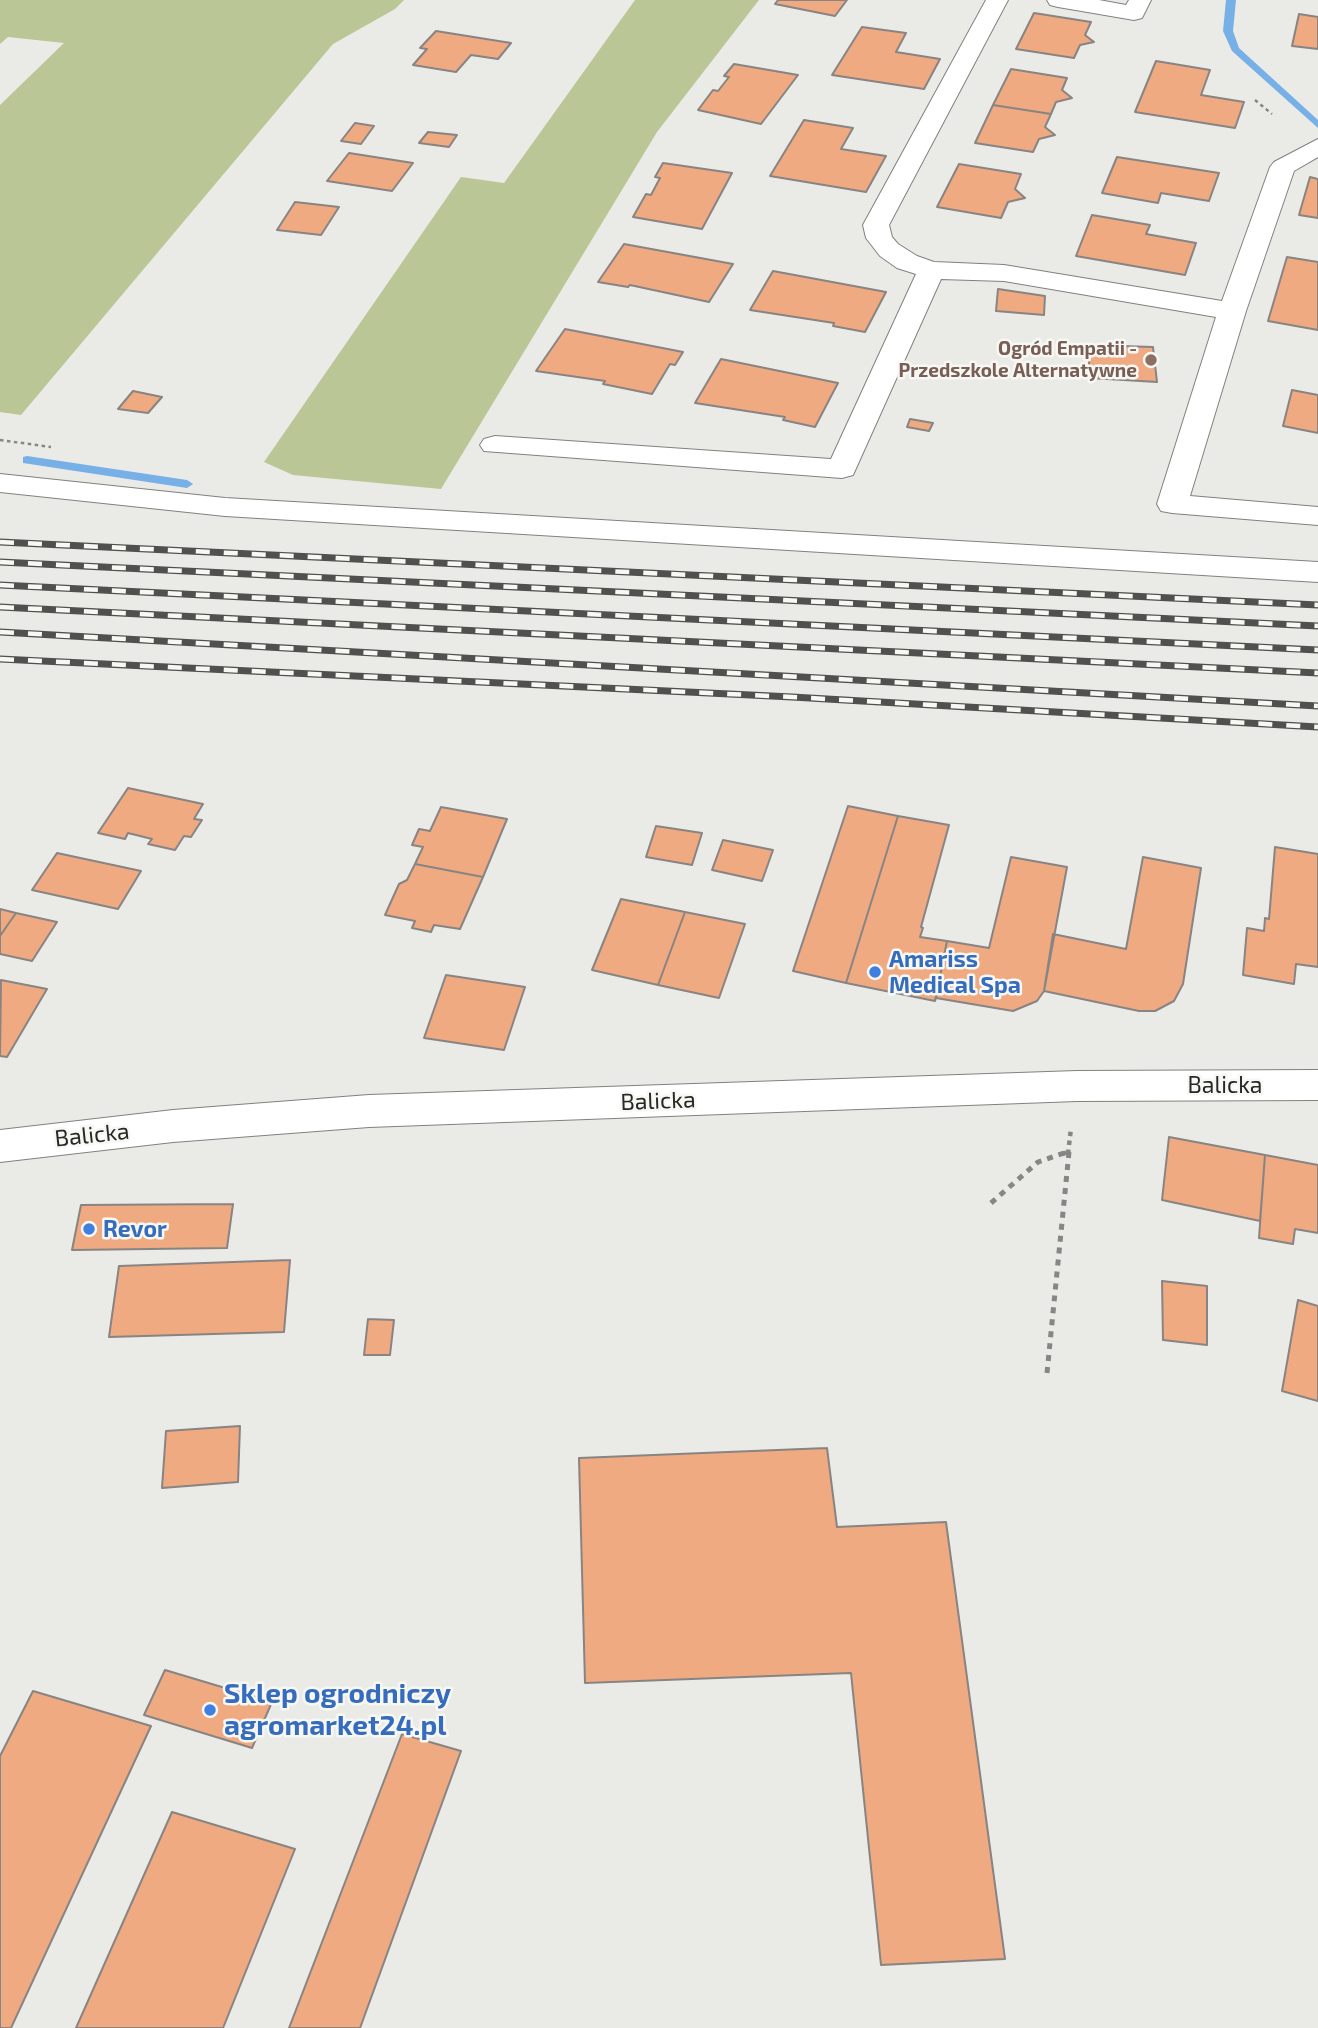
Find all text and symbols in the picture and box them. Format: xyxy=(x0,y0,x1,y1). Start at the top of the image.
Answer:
place label: Ogród Empatii - Przedszkole Alternatywne xyxy=(898,338,1137,382)
marker: Ogród Empatii - Przedszkole Alternatywne xyxy=(1143,352,1159,368)
place label: Amariss Medical Spa xyxy=(889,945,1021,999)
marker: Amariss Medical Spa xyxy=(867,964,883,980)
street label: Balicka xyxy=(1187,1071,1263,1099)
street label: Balicka xyxy=(620,1086,696,1116)
street label: Balicka xyxy=(53,1117,131,1153)
place label: Revor xyxy=(103,1215,167,1243)
marker: Revor xyxy=(81,1221,97,1237)
place label: Sklep ogrodniczy agromarket24.pl xyxy=(224,1677,451,1743)
marker: Sklep ogrodniczy agromarket24.pl xyxy=(202,1702,218,1718)

